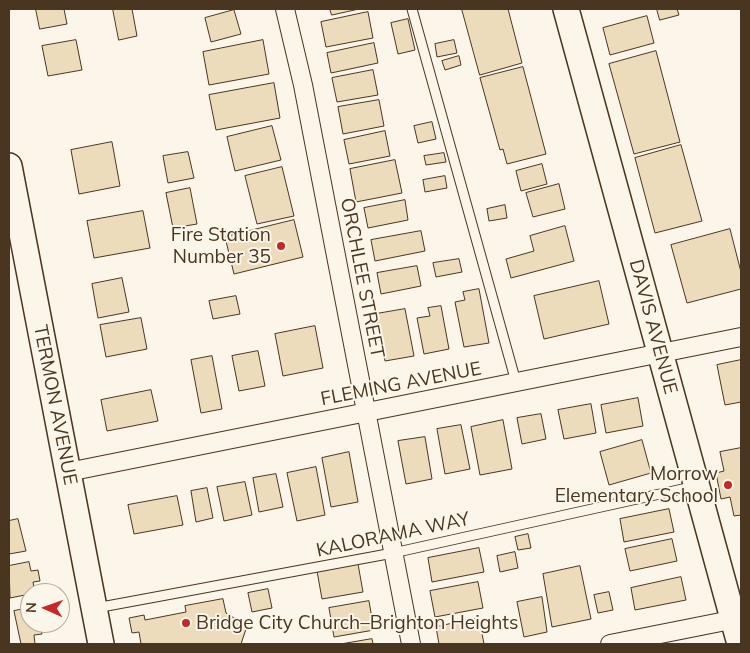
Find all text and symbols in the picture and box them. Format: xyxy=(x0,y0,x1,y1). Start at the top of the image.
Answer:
street label: ORCHLEE STREET xyxy=(335,196,389,360)
place label: Fire Station Number 35 xyxy=(171,224,271,268)
marker: Fire Station Number 35 xyxy=(275,240,287,252)
street label: DAVIS AVENUE xyxy=(624,257,682,397)
street label: TERMON AVENUE xyxy=(28,323,82,487)
street label: FLEMING AVENUE xyxy=(319,357,483,411)
place label: Morrow Elementary School xyxy=(555,463,718,507)
marker: Morrow Elementary School xyxy=(722,479,734,491)
street label: KALORAMA WAY xyxy=(314,508,472,562)
north arrow xyxy=(20,583,70,633)
text: N xyxy=(22,602,40,613)
place label: Bridge City Church–Brighton Heights xyxy=(196,612,518,634)
marker: Bridge City Church–Brighton Heights xyxy=(180,617,192,629)

